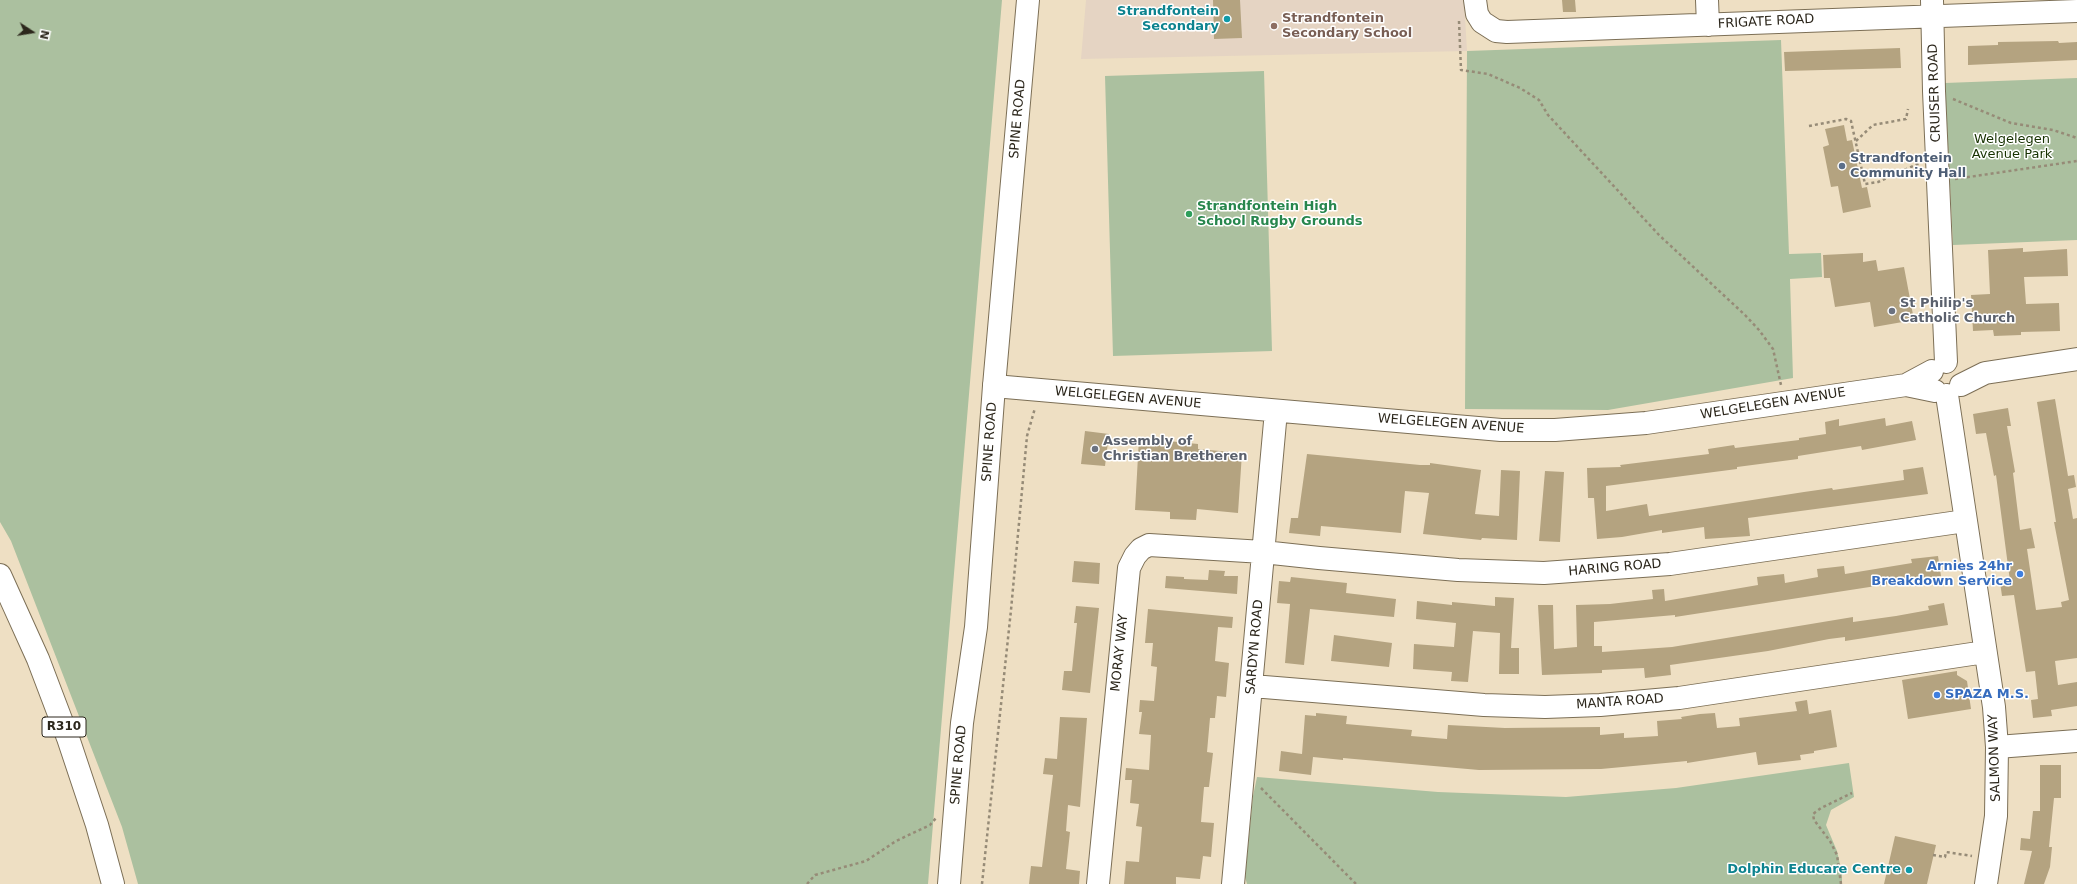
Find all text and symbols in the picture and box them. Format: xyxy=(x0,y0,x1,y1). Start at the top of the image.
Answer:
place label: Strandfontein Secondary xyxy=(1117,4,1219,35)
place label: Strandfontein Secondary School xyxy=(1282,11,1412,42)
north arrow xyxy=(12,12,52,52)
street label: FRIGATE ROAD xyxy=(1717,12,1815,32)
marker: Strandfontein Secondary xyxy=(1222,14,1232,24)
marker: Strandfontein Secondary School xyxy=(1269,21,1279,31)
text: N xyxy=(37,29,52,40)
street label: CRUISER ROAD xyxy=(1925,43,1945,143)
street label: SPINE ROAD xyxy=(1007,79,1029,159)
park label: Welgelegen Avenue Park xyxy=(1972,132,2052,163)
place label: Strandfontein Community Hall xyxy=(1850,151,1966,182)
marker: Strandfontein Community Hall xyxy=(1837,161,1847,171)
place label: Strandfontein High School Rugby Grounds xyxy=(1197,199,1363,230)
marker: Strandfontein High School Rugby Grounds xyxy=(1184,209,1194,219)
place label: St Philip's Catholic Church xyxy=(1900,296,2015,327)
marker: St Philip's Catholic Church xyxy=(1887,306,1897,316)
street label: WELGELEGEN AVENUE xyxy=(1054,384,1202,412)
street label: WELGELEGEN AVENUE xyxy=(1699,385,1847,423)
street label: SPINE ROAD xyxy=(979,402,1001,482)
street label: WELGELEGEN AVENUE xyxy=(1377,411,1525,437)
place label: Assembly of Christian Bretheren xyxy=(1103,434,1248,465)
marker: Assembly of Christian Bretheren xyxy=(1090,444,1100,454)
street label: HARING ROAD xyxy=(1568,556,1662,580)
place label: Arnies 24hr Breakdown Service xyxy=(1871,559,2012,590)
marker: Arnies 24hr Breakdown Service xyxy=(2015,569,2025,579)
street label: SARDYN ROAD xyxy=(1243,599,1267,695)
street label: MORAY WAY xyxy=(1108,613,1132,693)
place label: SPAZA M.S. xyxy=(1945,687,2029,703)
marker: SPAZA M.S. xyxy=(1932,690,1942,700)
street label: MANTA ROAD xyxy=(1576,691,1664,713)
street label: SALMON WAY xyxy=(1986,714,2004,802)
road number: R310 xyxy=(42,717,86,737)
street label: SPINE ROAD xyxy=(948,725,970,805)
place label: Dolphin Educare Centre xyxy=(1727,862,1901,878)
marker: Dolphin Educare Centre xyxy=(1904,865,1914,875)

